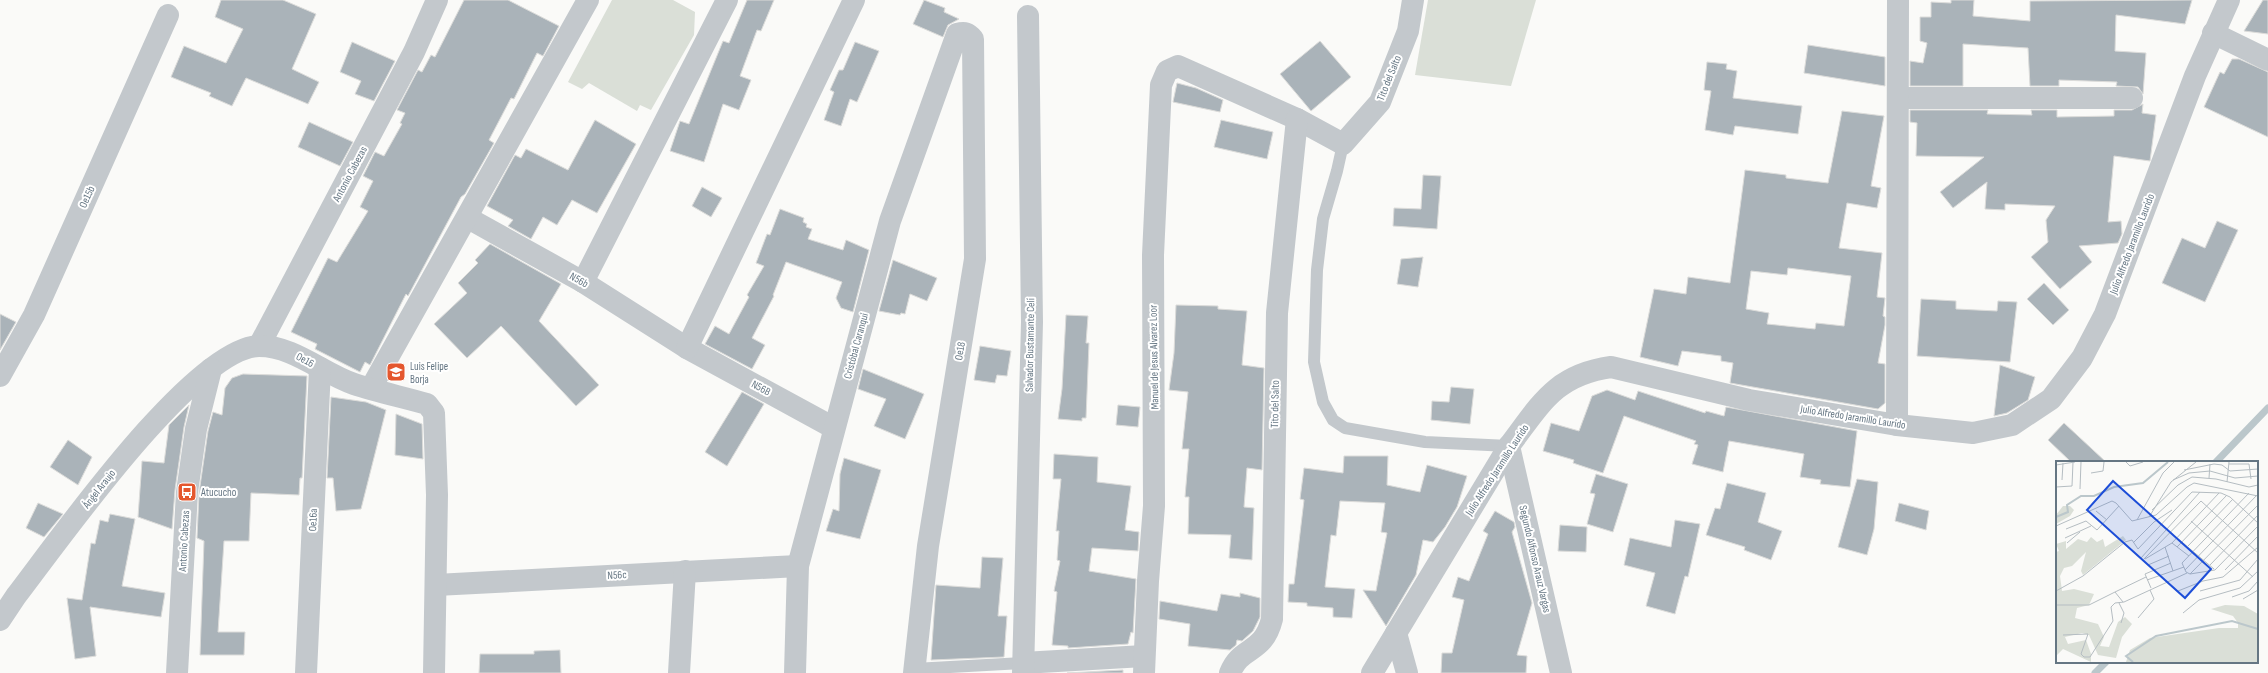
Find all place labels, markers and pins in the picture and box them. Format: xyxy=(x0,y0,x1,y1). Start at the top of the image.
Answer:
place label: Luis Felipe Borja xyxy=(410,360,448,386)
school or university icon: Luis Felipe Borja xyxy=(385,361,407,383)
bus stop icon: Atucucho xyxy=(176,481,198,503)
place label: Atucucho xyxy=(200,486,237,499)

